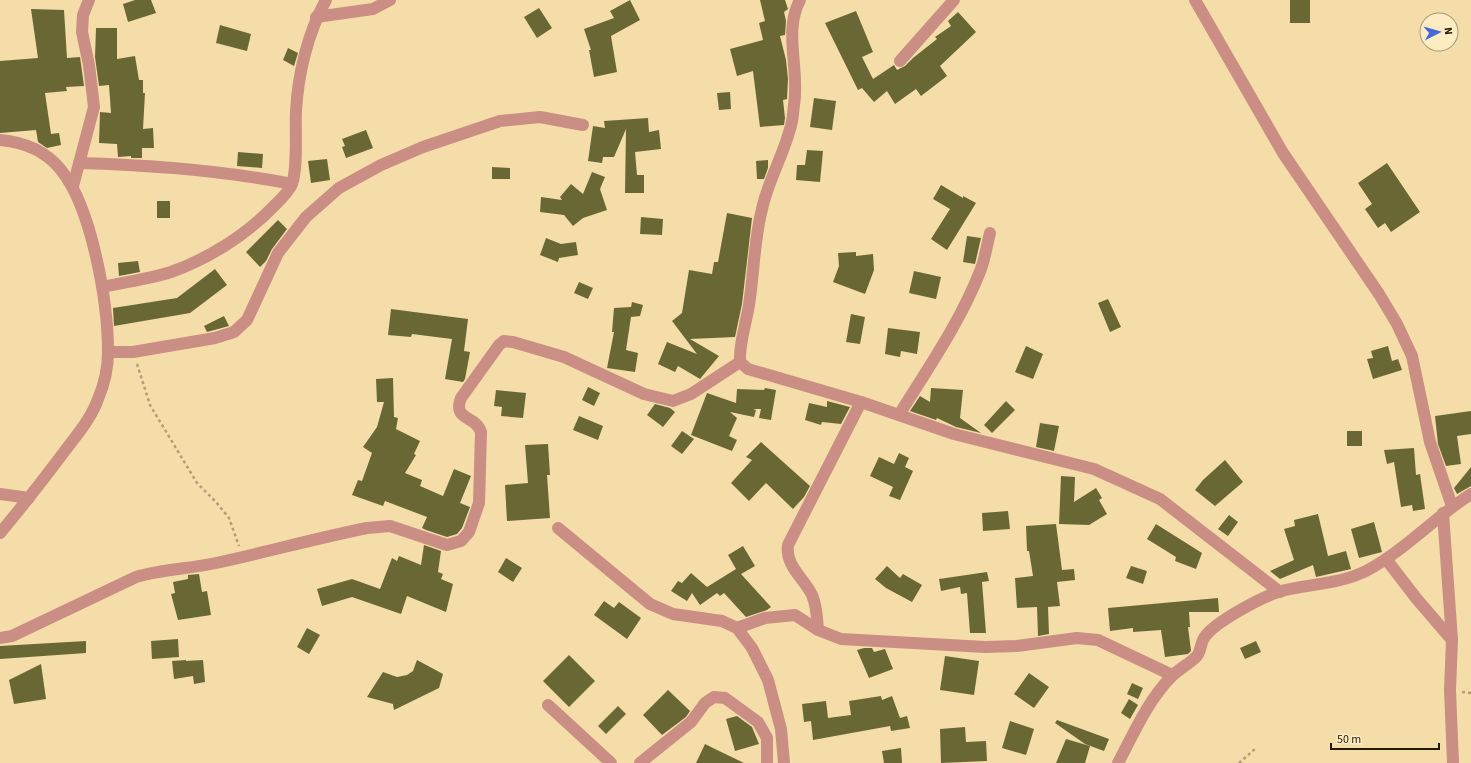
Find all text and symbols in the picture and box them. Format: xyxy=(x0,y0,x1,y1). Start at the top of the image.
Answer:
north arrow xyxy=(1419,12,1459,52)
text: N xyxy=(1441,27,1456,35)
scale bar xyxy=(1331,725,1439,751)
text: 50 m xyxy=(1337,731,1361,748)

